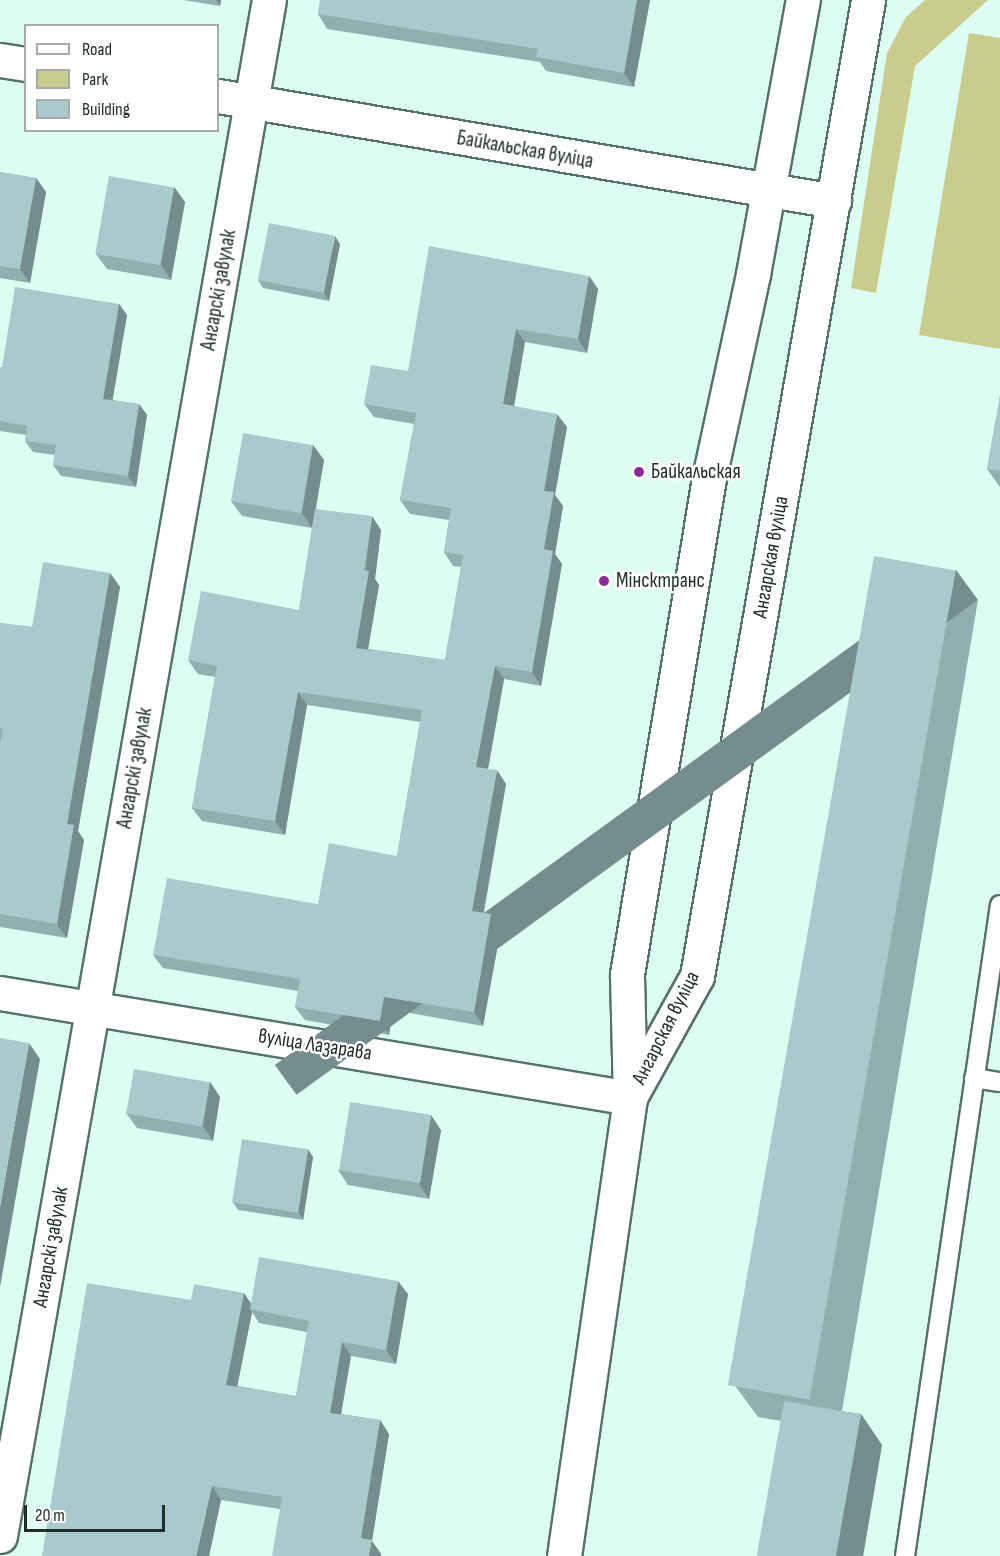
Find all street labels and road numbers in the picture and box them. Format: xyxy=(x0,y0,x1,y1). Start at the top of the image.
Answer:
street label: Байкальская вуліца xyxy=(455,126,595,174)
street label: Ангарскі завулак xyxy=(196,228,242,352)
street label: Ангарская вуліца xyxy=(748,494,794,620)
street label: Ангарскі завулак xyxy=(112,706,158,830)
street label: Ангарская вуліца xyxy=(627,967,705,1089)
street label: вуліца Лазарава xyxy=(256,1024,374,1066)
street label: Ангарскі завулак xyxy=(28,1185,74,1309)

